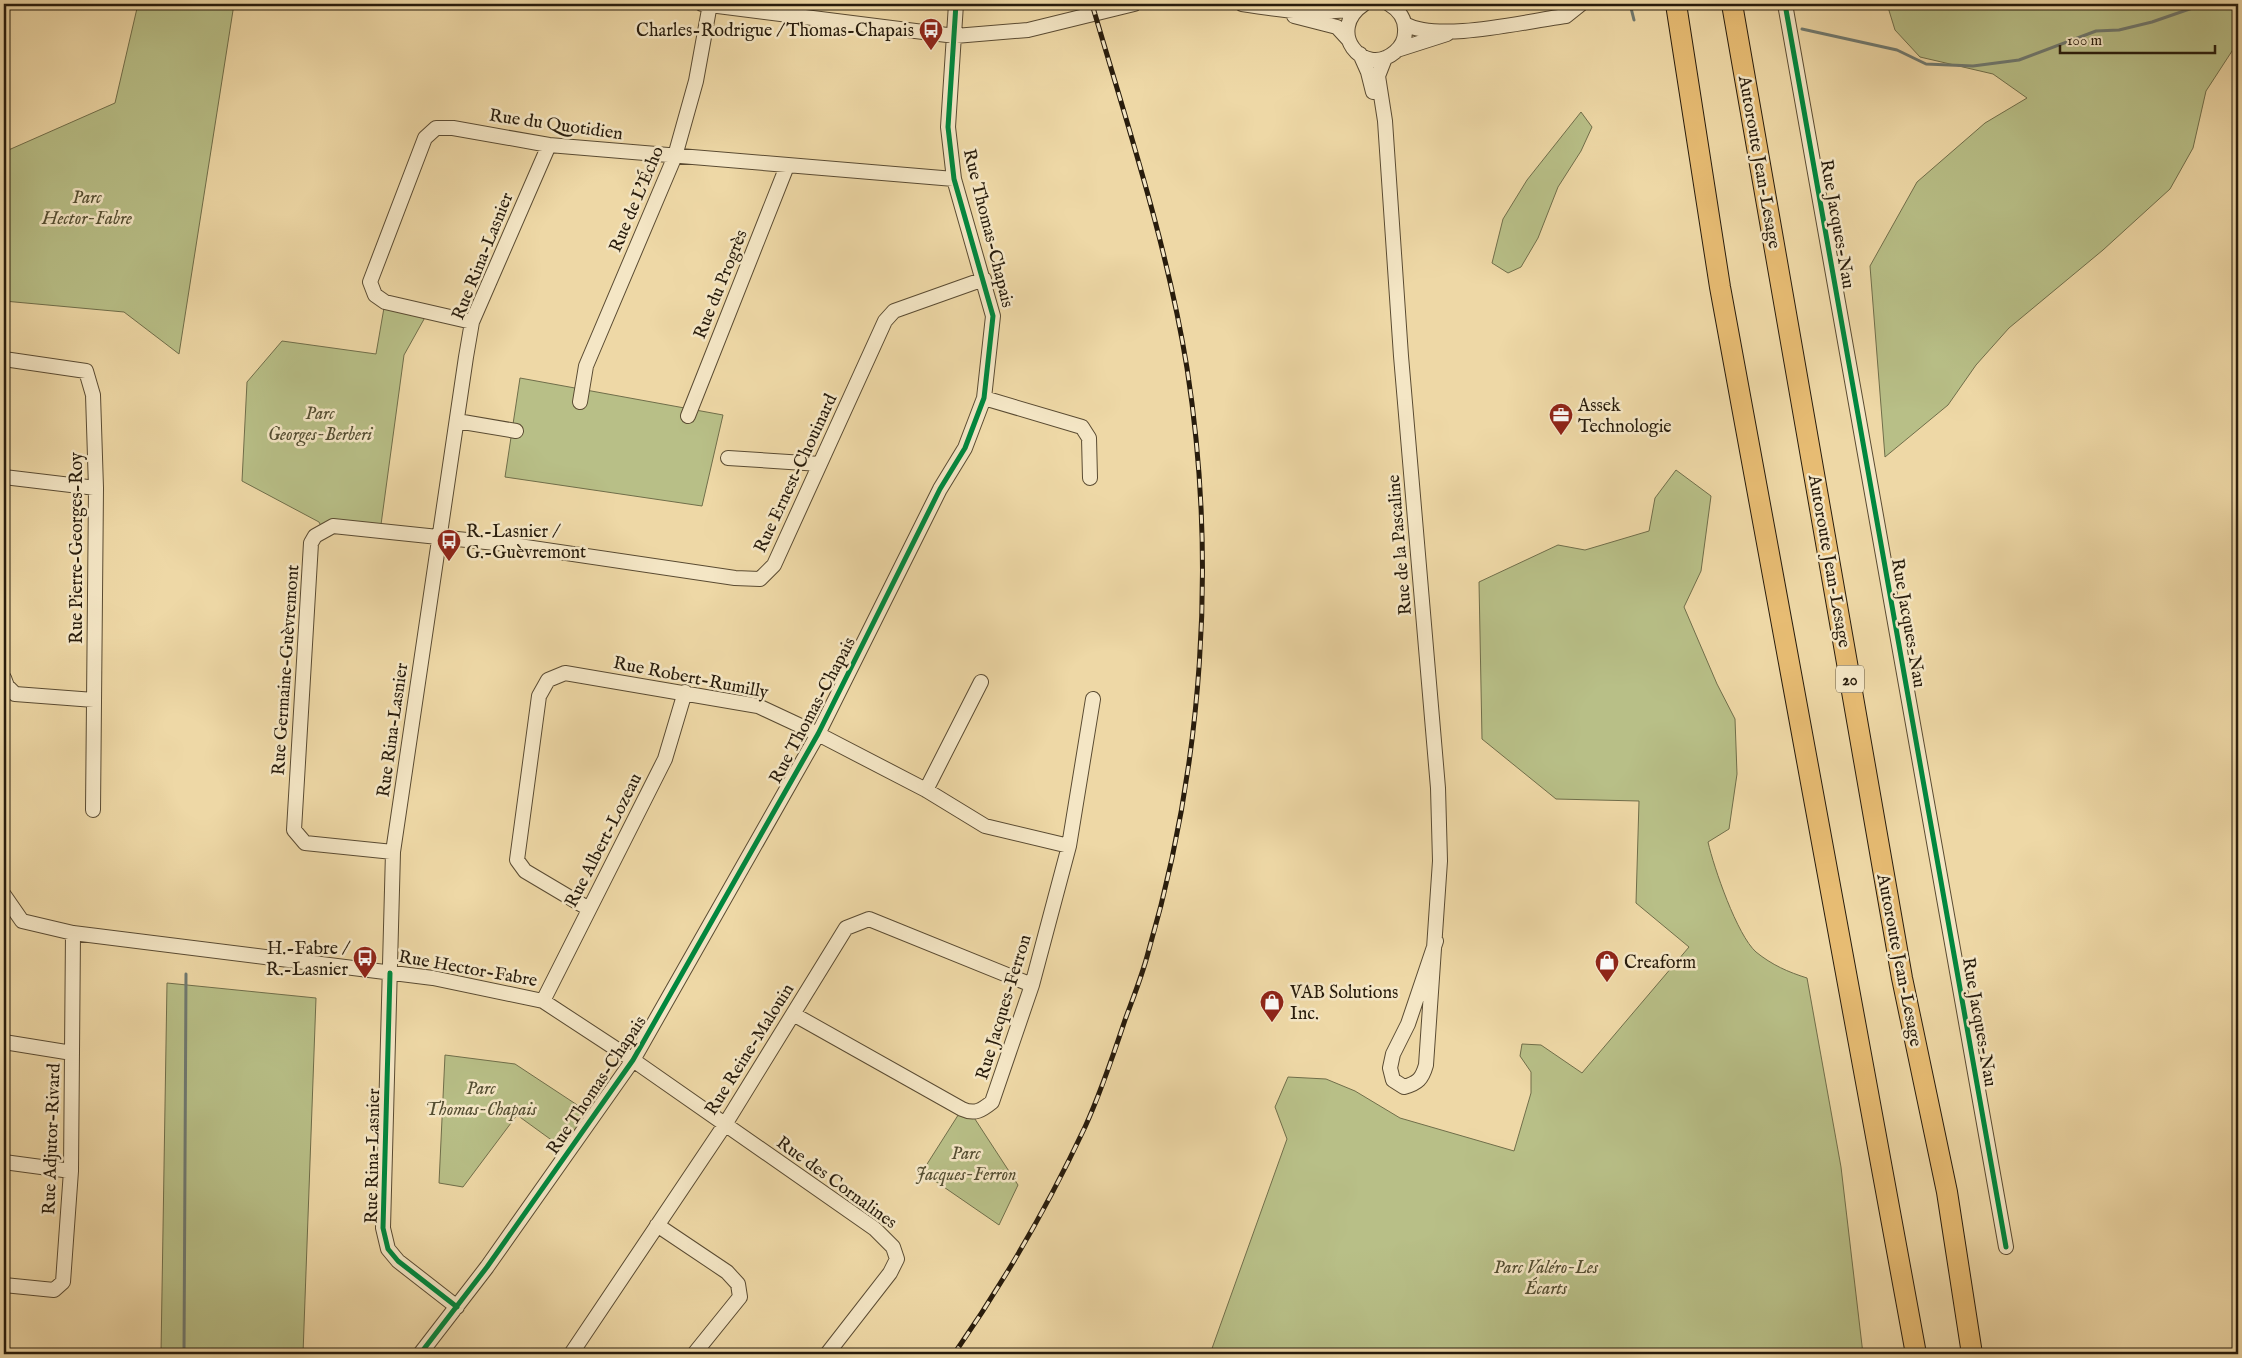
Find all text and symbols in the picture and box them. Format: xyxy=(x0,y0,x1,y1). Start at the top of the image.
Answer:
bus stop icon: Charles-Rodrigue / Thomas-Chapais xyxy=(918,17,944,51)
place label: Charles-Rodrigue / Thomas-Chapais xyxy=(636,20,914,43)
scale bar xyxy=(2060,22,2214,54)
text: 100 m xyxy=(2067,31,2103,50)
street label: Autoroute Jean-Lesage xyxy=(1732,73,1785,251)
street label: Rue du Quotidien xyxy=(487,105,625,146)
street label: Rue de L'Écho xyxy=(603,142,670,256)
street label: Rue Thomas-Chapais xyxy=(957,147,1018,310)
street label: Rue Jacques-Nau xyxy=(1814,158,1859,291)
park label: Parc Hector-Fabre xyxy=(41,187,132,231)
street label: Rue Rina-Lasnier xyxy=(447,189,520,324)
street label: Rue du Progrès xyxy=(689,227,754,343)
street label: Rue Ernest-Chouinard xyxy=(749,390,843,557)
place label: Assek Technologie xyxy=(1577,395,1672,439)
office icon: Assek Technologie xyxy=(1548,402,1574,436)
park label: Parc Georges-Berberi xyxy=(268,403,374,447)
street label: Rue Pierre-Georges-Roy xyxy=(66,452,89,644)
street label: Autoroute Jean-Lesage xyxy=(1802,472,1855,650)
street label: Rue de la Pascaline xyxy=(1383,474,1418,616)
place label: R.-Lasnier / G.-Guèvremont xyxy=(466,521,586,565)
bus stop icon: R.-Lasnier / G.-Guèvremont xyxy=(436,528,462,562)
street label: Rue Jacques-Nau xyxy=(1885,557,1930,690)
street label: Rue Germaine-Guèvremont xyxy=(268,564,305,776)
street label: Rue Thomas-Chapais xyxy=(765,633,862,788)
street label: Rue Robert-Rumilly xyxy=(611,652,770,705)
street label: Rue Rina-Lasnier xyxy=(373,661,414,799)
road number: 20 xyxy=(1836,666,1864,692)
street label: Rue Albert-Lozeau xyxy=(561,770,648,912)
street label: Autoroute Jean-Lesage xyxy=(1870,871,1927,1049)
street label: Rue Jacques-Ferron xyxy=(971,932,1038,1083)
place label: H.-Fabre / R.-Lasnier xyxy=(266,938,351,982)
bus stop icon: H.-Fabre / R.-Lasnier xyxy=(352,945,378,979)
street label: Rue Hector-Fabre xyxy=(397,946,539,993)
shop icon: Creaform xyxy=(1594,949,1620,983)
place label: Creaform xyxy=(1624,952,1696,975)
street label: Rue Jacques-Nau xyxy=(1956,956,2001,1089)
street label: Rue Reine-Malouin xyxy=(701,979,800,1120)
place label: VAB Solutions Inc. xyxy=(1289,982,1398,1026)
shop icon: VAB Solutions Inc. xyxy=(1259,989,1285,1023)
street label: Rue Thomas-Chapais xyxy=(542,1012,652,1160)
street label: Rue Adjutor-Rivard xyxy=(38,1063,67,1215)
park label: Parc Thomas-Chapais xyxy=(425,1078,538,1122)
street label: Rue Rina-Lasnier xyxy=(361,1088,386,1224)
street label: Rue des Cornalines xyxy=(771,1132,901,1235)
park label: Parc Jacques-Ferron xyxy=(916,1143,1016,1187)
park label: Parc Valéro-Les Écarts xyxy=(1494,1257,1599,1301)

